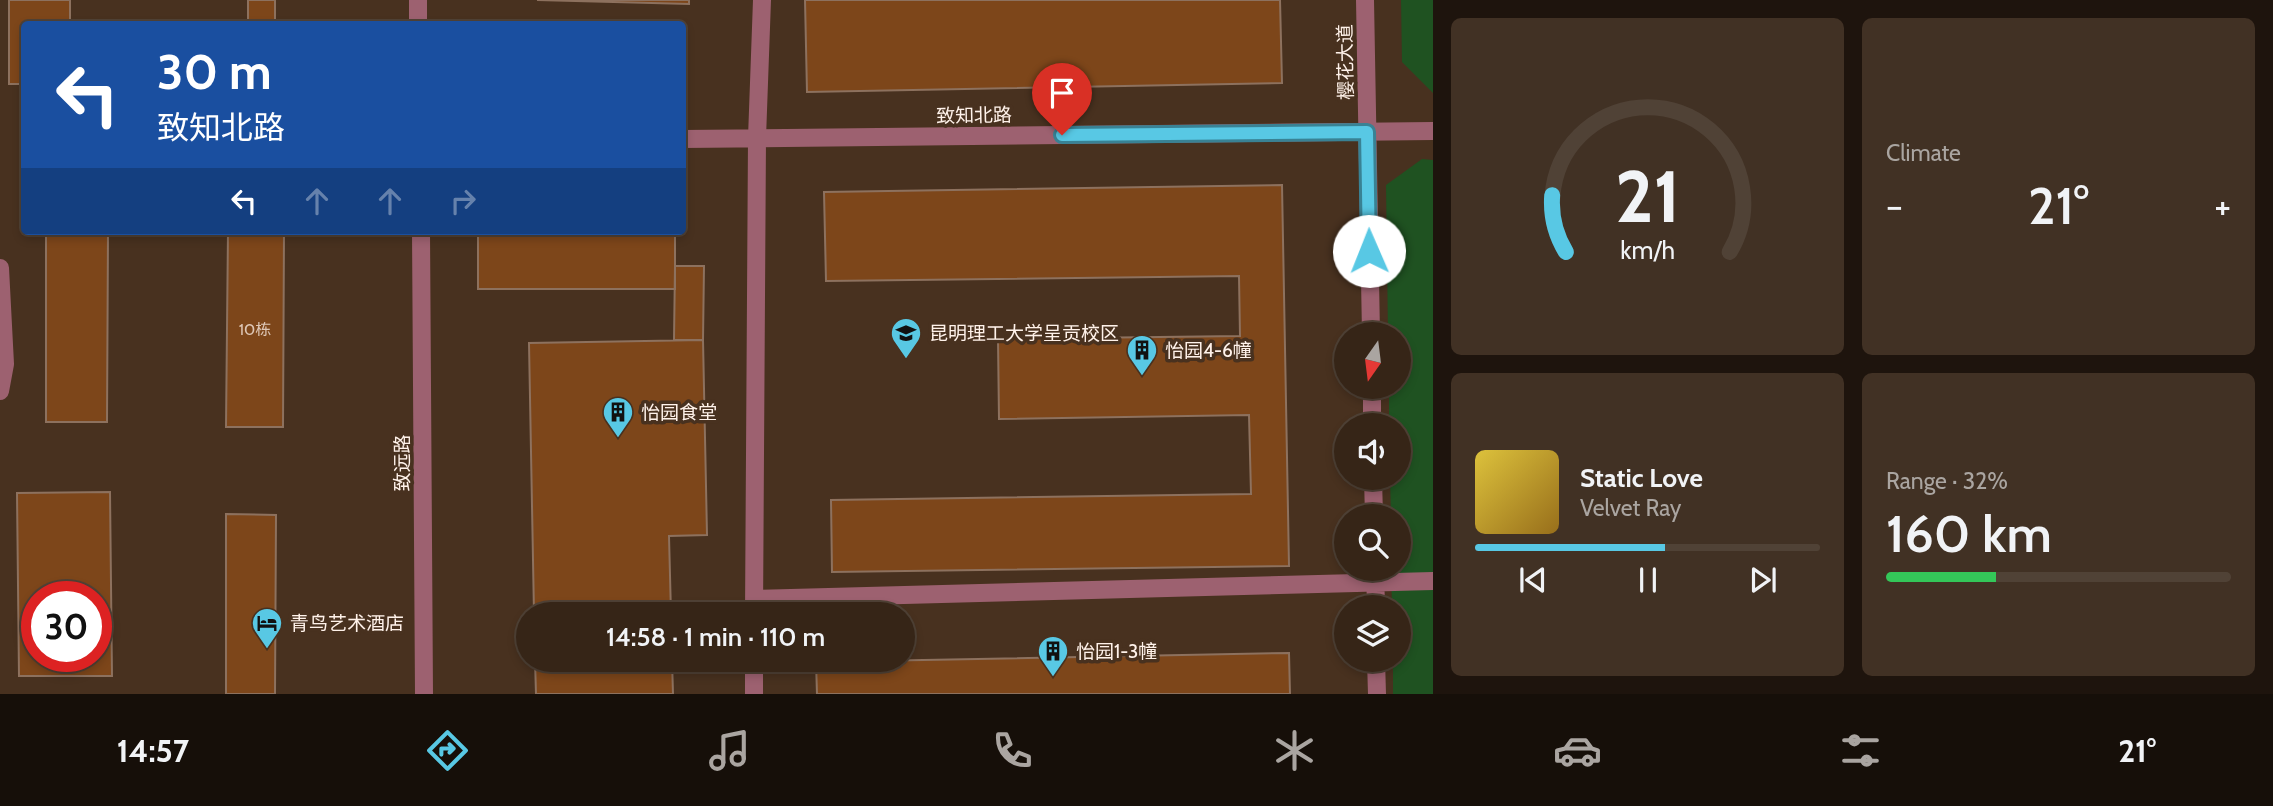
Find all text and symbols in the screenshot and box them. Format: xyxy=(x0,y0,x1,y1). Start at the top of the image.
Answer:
street label: 樱花大道 xyxy=(1333,24,1358,100)
text: 30 m xyxy=(157,42,272,101)
icon: left xyxy=(42,49,133,140)
pin xyxy=(1032,63,1092,135)
icon: arrive xyxy=(1043,74,1081,112)
street label: 致知北路 xyxy=(936,103,1012,128)
text: 致知北路 xyxy=(157,108,285,147)
text: Climate xyxy=(1886,139,1961,167)
text: 21 xyxy=(1615,153,1680,241)
text: 21° xyxy=(2028,174,2089,237)
icon: left xyxy=(225,182,263,220)
icon: ahead xyxy=(298,182,336,220)
icon: ahead xyxy=(371,182,409,220)
icon: right xyxy=(444,182,482,220)
text: − xyxy=(1886,182,1903,229)
text: + xyxy=(2214,182,2231,229)
position arrow xyxy=(1332,214,1406,288)
text: km/h xyxy=(1620,235,1675,265)
school or university icon: 昆明理工大学呈贡校区 xyxy=(889,316,923,360)
house number: 10栋 xyxy=(239,320,271,339)
place label: 昆明理工大学呈贡校区 xyxy=(929,322,1119,345)
north arrow xyxy=(1334,322,1410,399)
map controls xyxy=(1334,322,1411,672)
building icon: 怡园4-6幢 xyxy=(1125,333,1159,377)
place label: 怡园4-6幢 xyxy=(1165,339,1252,362)
building icon: 怡园食堂 xyxy=(601,395,635,439)
place label: 怡园食堂 xyxy=(641,401,717,424)
button: sound xyxy=(1334,413,1411,490)
street label: 致远路 xyxy=(391,434,414,492)
text: Static Love xyxy=(1580,462,1703,494)
text: Range · 32% xyxy=(1886,467,2008,495)
text: Velvet Ray xyxy=(1580,494,1681,522)
text: 160 km xyxy=(1886,502,2052,565)
button: search xyxy=(1334,504,1411,581)
icon: previous xyxy=(1514,561,1552,599)
icon: pause xyxy=(1629,561,1667,599)
icon: next xyxy=(1744,561,1782,599)
speed limit sign: 30 xyxy=(21,581,112,672)
button: layers xyxy=(1334,595,1411,672)
hotel icon: 青鸟艺术酒店 xyxy=(250,606,284,650)
place label: 青鸟艺术酒店 xyxy=(290,612,404,635)
text: 14:58 · 1 min · 110 m xyxy=(606,621,825,653)
building icon: 怡园1-3幢 xyxy=(1036,634,1070,678)
place label: 怡园1-3幢 xyxy=(1076,640,1157,663)
icon: directions xyxy=(423,726,472,775)
icon: music xyxy=(705,726,754,775)
icon: phone xyxy=(988,726,1037,775)
icon: climate xyxy=(1270,726,1319,775)
icon: car xyxy=(1553,726,1602,775)
icon: filters xyxy=(1836,726,1885,775)
text: 14:57 xyxy=(117,731,189,770)
text: 21° xyxy=(2118,731,2156,770)

